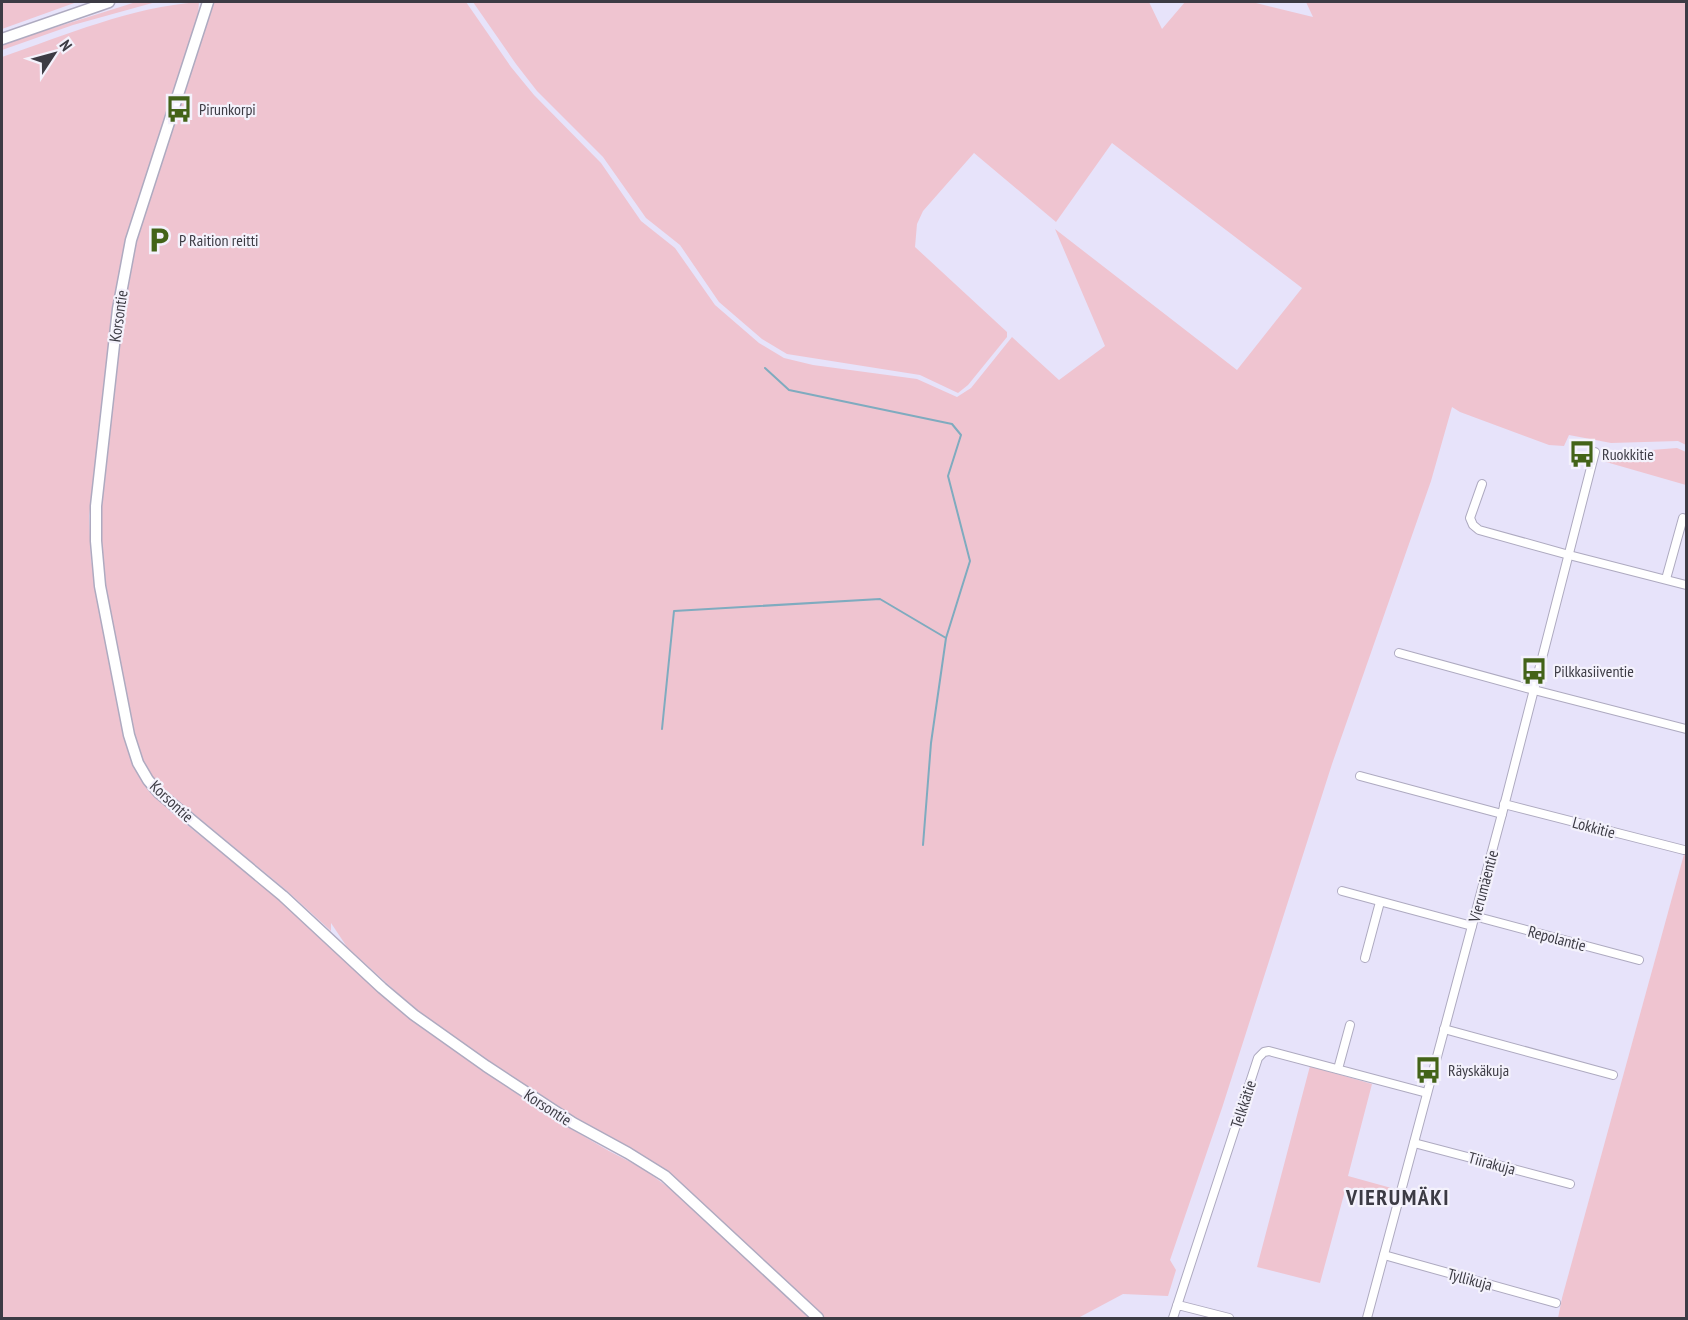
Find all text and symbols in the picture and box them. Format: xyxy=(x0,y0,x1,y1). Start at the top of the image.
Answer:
north arrow xyxy=(24,24,84,84)
text: N xyxy=(56,36,77,55)
bus stop icon: Pirunkorpi xyxy=(164,94,194,124)
place label: Pirunkorpi xyxy=(199,99,256,119)
parking icon: P Raition reitti xyxy=(144,225,174,255)
place label: P Raition reitti xyxy=(179,230,259,250)
street label: Korsontie xyxy=(104,289,132,343)
bus stop icon: Ruokkitie xyxy=(1567,439,1597,469)
place label: Ruokkitie xyxy=(1602,444,1654,464)
bus stop icon: Pilkkasiiventie xyxy=(1519,656,1549,686)
place label: Pilkkasiiventie xyxy=(1554,661,1634,681)
street label: Korsontie xyxy=(146,776,198,826)
street label: Lokkitie xyxy=(1571,812,1617,842)
street label: Vierumäentie xyxy=(1464,848,1502,925)
street label: Repolantie xyxy=(1526,921,1588,955)
bus stop icon: Räyskäkuja xyxy=(1413,1055,1443,1085)
place label: Räyskäkuja xyxy=(1448,1060,1509,1080)
street label: Telkkätie xyxy=(1226,1078,1260,1130)
street label: Korsontie xyxy=(521,1084,575,1130)
street label: Tiirakuja xyxy=(1466,1147,1518,1179)
district label: VIERUMÄKI xyxy=(1345,1183,1450,1211)
street label: Tyllikuja xyxy=(1445,1263,1495,1295)

